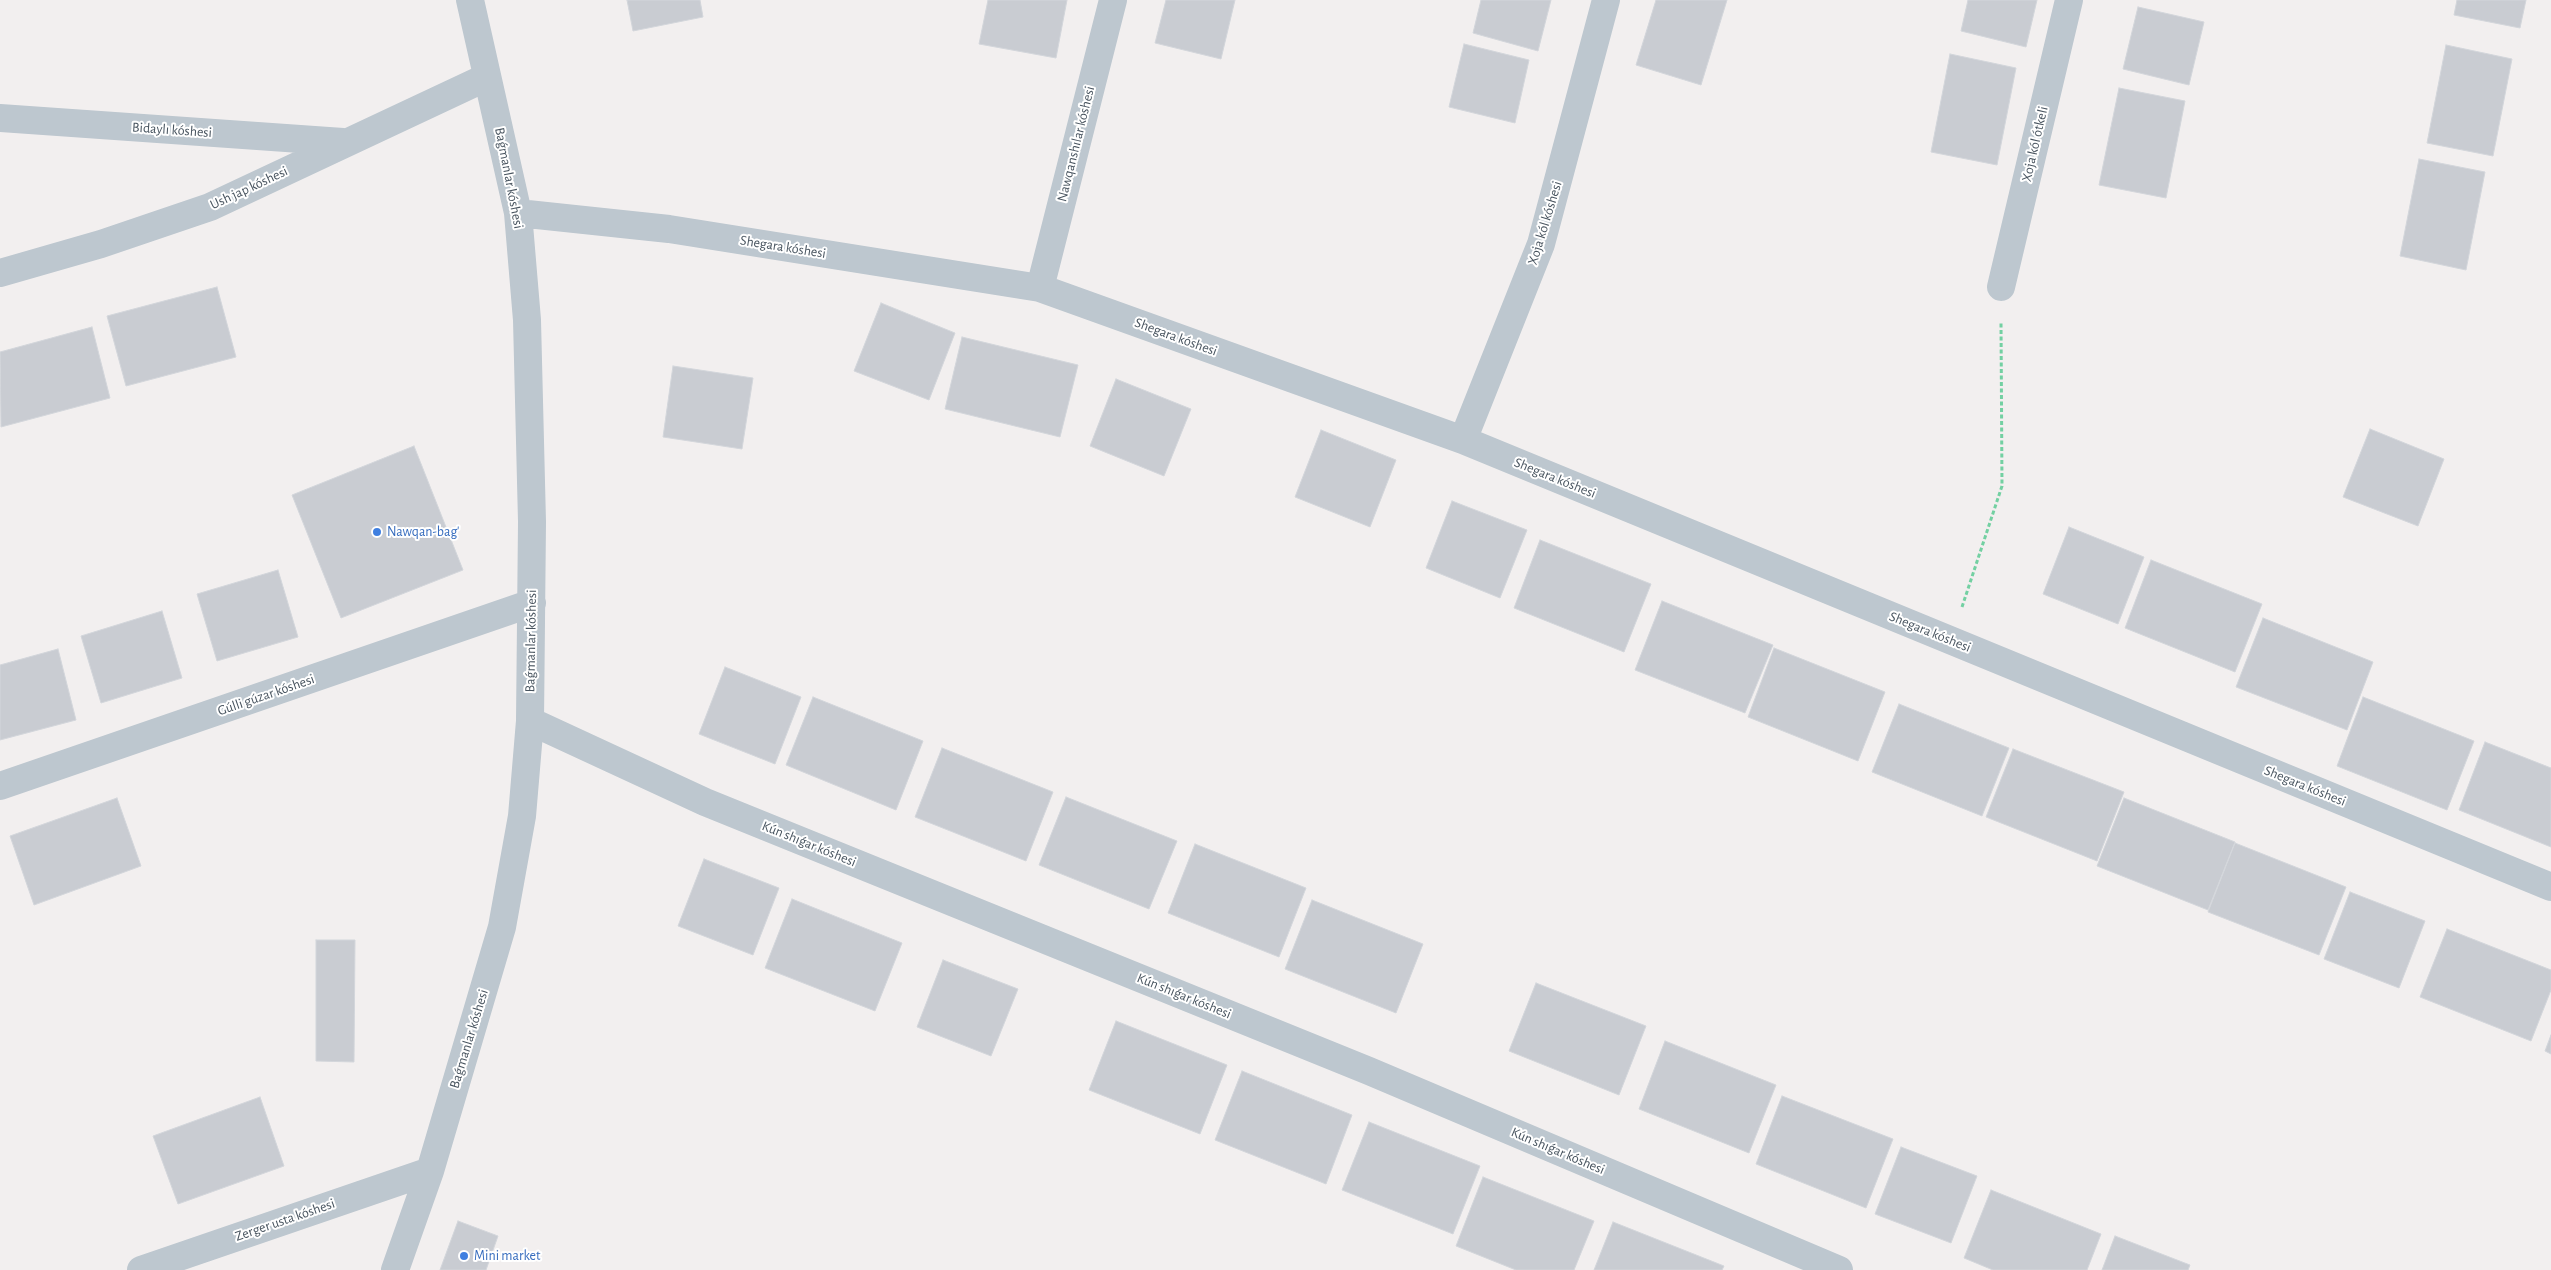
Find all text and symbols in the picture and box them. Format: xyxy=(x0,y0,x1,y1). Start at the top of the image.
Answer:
street label: Nawqanshılar kóshesi xyxy=(1054,84,1098,204)
street label: Xoja kól ótkeli xyxy=(2018,105,2052,183)
street label: Bidaylı kóshesi xyxy=(131,119,213,141)
street label: Baǵmanlar kóshesi xyxy=(491,126,527,230)
street label: Ush jap kóshesi xyxy=(208,163,290,213)
street label: Xoja kól kóshesi xyxy=(1524,179,1566,267)
street label: Shegara kóshesi xyxy=(739,232,827,262)
street label: Shegara kóshesi xyxy=(1132,314,1220,360)
street label: Shegara kóshesi xyxy=(1512,454,1598,502)
place label: Nawqan-bag' xyxy=(387,524,459,540)
marker: Nawqan-bag' xyxy=(371,526,383,538)
street label: Baǵmanlar kóshesi xyxy=(522,590,540,692)
street label: Shegara kóshesi xyxy=(1887,608,1973,656)
street label: Gúlli gúzar kóshesi xyxy=(215,671,317,719)
street label: Shegara kóshesi xyxy=(2262,762,2348,810)
street label: Kún shıǵar kóshesi xyxy=(759,817,859,871)
street label: Kún shıǵar kóshesi xyxy=(1134,969,1234,1023)
street label: Baǵmanlar kóshesi xyxy=(446,987,492,1091)
street label: Kún shıǵar kóshesi xyxy=(1509,1124,1607,1178)
street label: Zerger usta kóshesi xyxy=(233,1195,337,1245)
place label: Mini market xyxy=(474,1248,540,1264)
marker: Mini market xyxy=(458,1250,470,1262)

